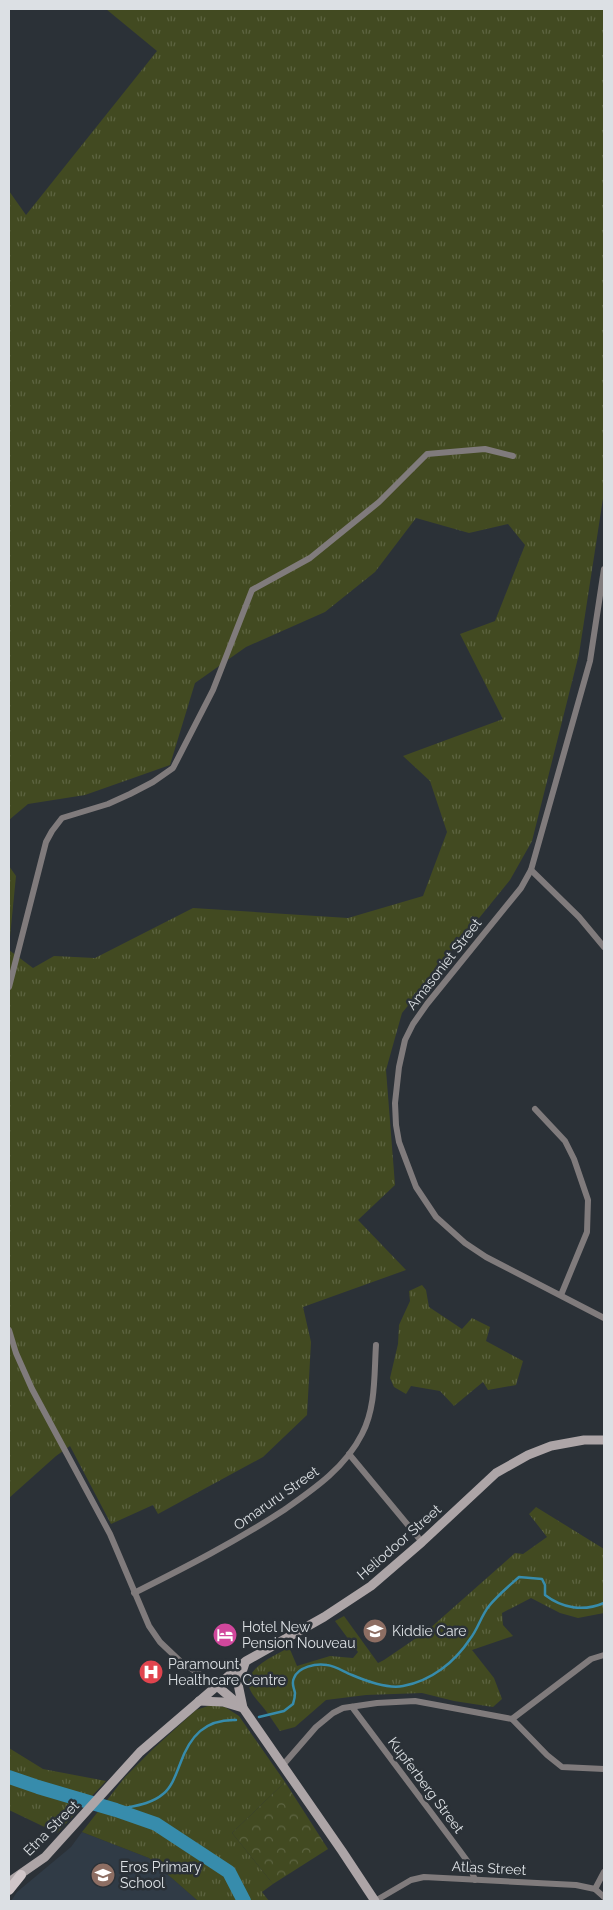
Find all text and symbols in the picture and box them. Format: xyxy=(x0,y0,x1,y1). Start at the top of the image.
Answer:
street label: Amasoniet Street xyxy=(403,915,485,1013)
street label: Omaruru Street xyxy=(231,1463,322,1533)
street label: Heliodoor Street xyxy=(354,1501,444,1583)
school or university icon: Kiddie Care xyxy=(362,1618,388,1644)
place label: Hotel New Pension Nouveau xyxy=(242,1619,356,1651)
hotel icon: Hotel New Pension Nouveau xyxy=(212,1622,238,1648)
place label: Kiddie Care xyxy=(392,1623,466,1639)
place label: Paramount Healthcare Centre xyxy=(168,1656,286,1688)
hospital icon: Paramount Healthcare Centre xyxy=(138,1659,164,1685)
street label: Kupferberg Street xyxy=(385,1734,467,1836)
street label: Etna Street xyxy=(20,1797,82,1859)
street label: Atlas Street xyxy=(451,1858,527,1878)
place label: Eros Primary School xyxy=(120,1859,202,1891)
school or university icon: Eros Primary School xyxy=(90,1862,116,1888)

